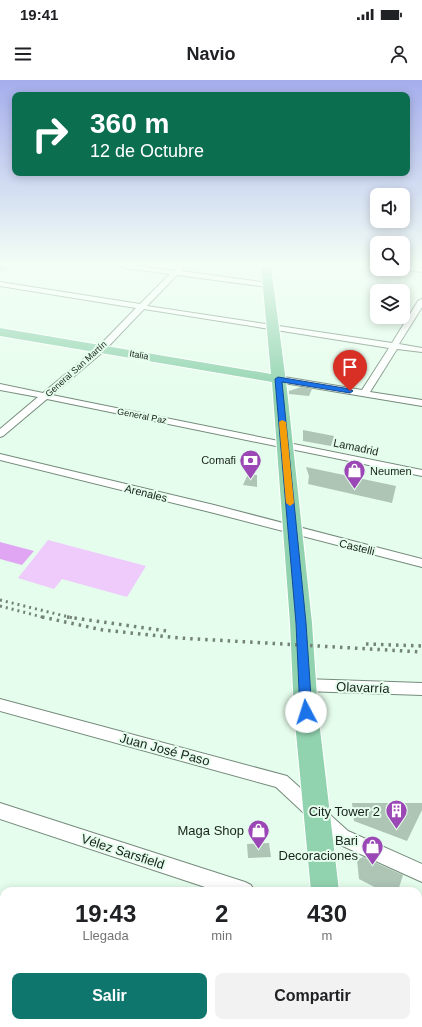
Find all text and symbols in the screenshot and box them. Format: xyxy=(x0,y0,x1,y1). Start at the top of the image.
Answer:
text: 19:41 xyxy=(20,6,58,23)
icon: menu xyxy=(12,43,34,65)
icon: person xyxy=(388,43,410,65)
text: Navio xyxy=(186,44,236,64)
icon: right xyxy=(24,108,76,160)
text: 360 m xyxy=(90,108,169,139)
text: 12 de Octubre xyxy=(90,141,204,161)
map controls xyxy=(370,188,410,324)
button: sound xyxy=(370,188,410,228)
button: search xyxy=(370,236,410,276)
button: layers xyxy=(370,284,410,324)
street label: General San Martín xyxy=(43,339,109,399)
street label: Italia xyxy=(129,348,149,362)
pin xyxy=(333,350,367,391)
icon: arrive xyxy=(339,356,361,378)
street label: General Paz xyxy=(116,406,168,426)
street label: Lamadrid xyxy=(332,436,380,458)
bank icon: Comafi xyxy=(238,447,264,480)
place label: Comafi xyxy=(201,454,236,466)
shop icon: Neumen xyxy=(342,458,368,491)
place label: Neumen xyxy=(370,465,412,477)
street label: Arenales xyxy=(123,482,169,504)
street label: Castelli xyxy=(338,537,376,557)
street label: Olavarría xyxy=(336,679,391,696)
position arrow xyxy=(285,691,327,733)
street label: Juan José Paso xyxy=(118,730,211,769)
building icon: City Tower 2 xyxy=(383,798,409,831)
place label: City Tower 2 xyxy=(309,804,380,819)
shop icon: Maga Shop xyxy=(246,817,272,850)
place label: Maga Shop xyxy=(178,823,244,838)
street label: Vélez Sarsfield xyxy=(79,831,166,872)
place label: Bari Decoraciones xyxy=(279,833,358,863)
shop icon: Bari Decoraciones xyxy=(360,834,386,867)
text: 19:43 xyxy=(75,900,136,927)
text: 2 xyxy=(215,900,228,927)
text: 430 xyxy=(307,900,347,927)
text: Llegada xyxy=(82,928,129,943)
text: min xyxy=(211,928,232,943)
text: m xyxy=(322,928,332,943)
button: Salir xyxy=(12,973,207,1019)
button: Compartir xyxy=(215,973,410,1019)

